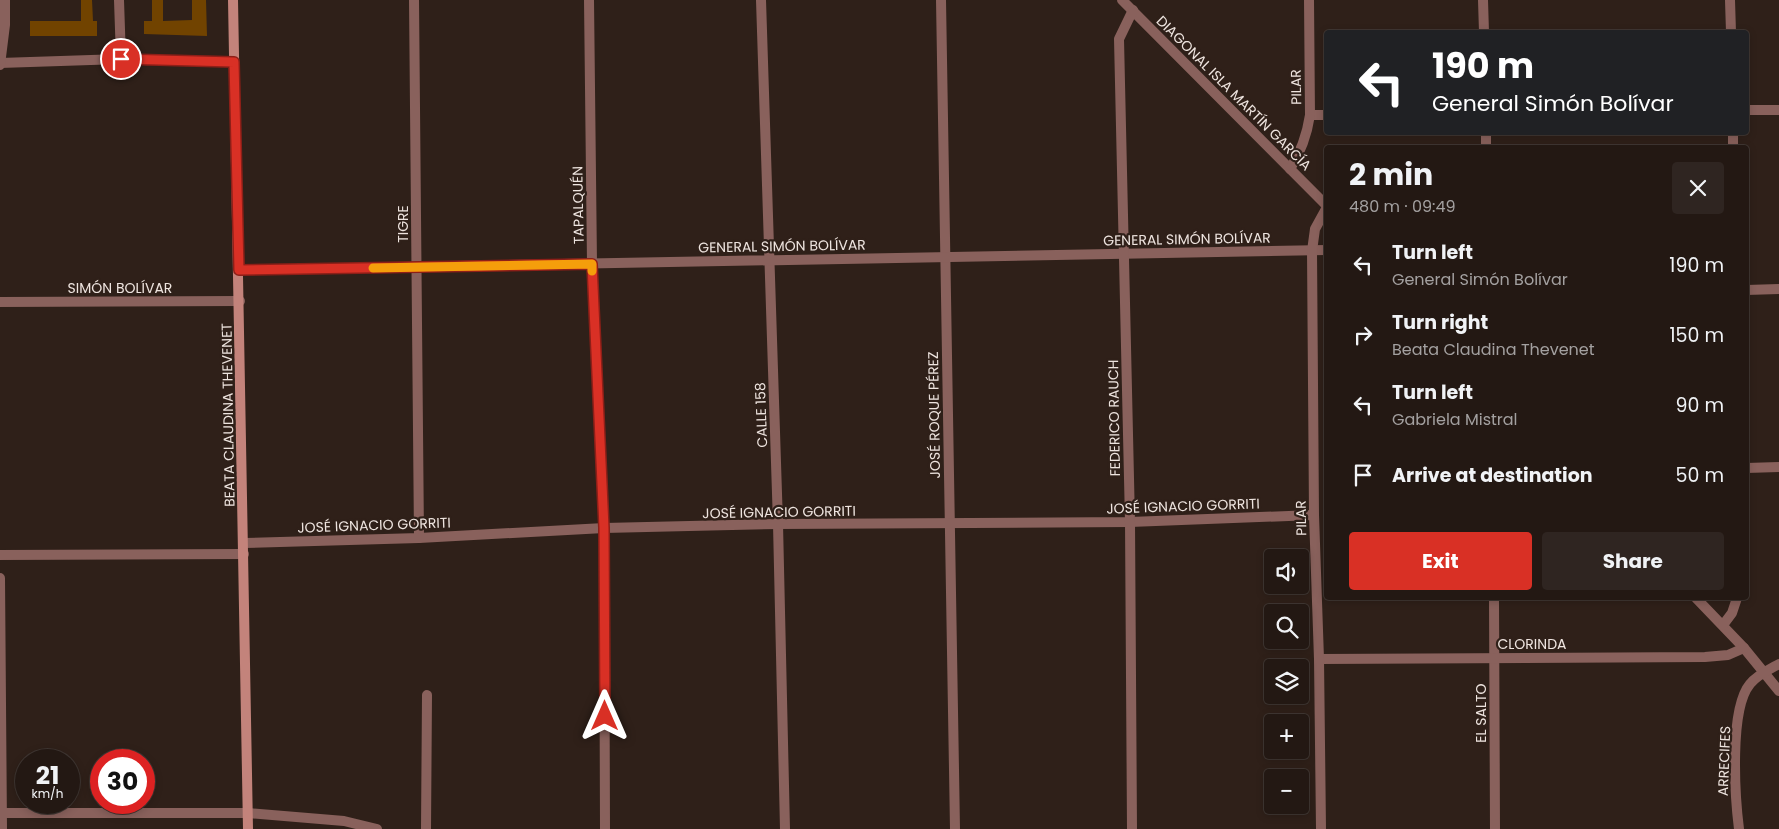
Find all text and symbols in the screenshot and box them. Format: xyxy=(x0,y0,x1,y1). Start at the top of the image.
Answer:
street label: DIAGONAL ISLA MARTÍN GARCÍA xyxy=(1152,11,1316,175)
pin xyxy=(100,38,142,80)
text: 190 m xyxy=(1432,41,1534,90)
icon: arrive xyxy=(107,45,135,73)
icon: left xyxy=(1349,50,1414,115)
street label: PILAR xyxy=(1286,69,1306,105)
text: General Simón Bolívar xyxy=(1432,88,1674,119)
text: 2 min xyxy=(1349,153,1433,196)
button: close xyxy=(1672,162,1724,214)
street label: TAPALQUÉN xyxy=(567,166,589,244)
text: 480 m · 09:49 xyxy=(1349,195,1456,218)
street label: TIGRE xyxy=(393,205,413,243)
street label: GENERAL SIMÓN BOLÍVAR xyxy=(1103,228,1271,250)
street label: GENERAL SIMÓN BOLÍVAR xyxy=(698,235,866,257)
text: Turn left xyxy=(1392,239,1473,266)
icon: left xyxy=(1349,251,1377,279)
text: 190 m xyxy=(1669,252,1724,279)
text: General Simón Bolívar xyxy=(1392,268,1568,291)
street label: SIMÓN BOLÍVAR xyxy=(68,278,172,298)
text: Turn right xyxy=(1392,309,1488,336)
icon: right xyxy=(1349,321,1377,349)
text: 150 m xyxy=(1669,322,1724,349)
street label: BEATA CLAUDINA THEVENET xyxy=(216,323,240,507)
text: Beata Claudina Thevenet xyxy=(1392,338,1595,361)
street label: JOSÉ ROQUE PÉREZ xyxy=(923,351,945,479)
street label: FEDERICO RAUCH xyxy=(1103,359,1125,477)
text: Turn left xyxy=(1392,379,1473,406)
street label: CALLE 158 xyxy=(750,382,772,448)
icon: left xyxy=(1349,391,1377,419)
text: 90 m xyxy=(1675,392,1724,419)
text: Gabriela Mistral xyxy=(1392,408,1518,431)
icon: arrive xyxy=(1349,461,1377,489)
text: Arrive at destination xyxy=(1392,462,1593,489)
text: 50 m xyxy=(1675,462,1724,489)
street label: JOSÉ IGNACIO GORRITI xyxy=(1106,493,1260,519)
street label: PILAR xyxy=(1291,500,1311,536)
street label: JOSÉ IGNACIO GORRITI xyxy=(702,501,856,523)
street label: JOSÉ IGNACIO GORRITI xyxy=(297,512,451,538)
button: Exit xyxy=(1349,532,1532,590)
button: Share xyxy=(1542,532,1724,590)
map controls xyxy=(1264,549,1309,814)
button: sound xyxy=(1264,549,1309,594)
button: search xyxy=(1264,604,1309,649)
street label: CLORINDA xyxy=(1498,634,1567,654)
button: layers xyxy=(1264,659,1309,704)
street label: EL SALTO xyxy=(1471,683,1491,743)
position arrow xyxy=(578,689,630,741)
button: + xyxy=(1264,714,1309,759)
street label: ARRECIFES xyxy=(1713,725,1735,797)
speed limit sign: 30 xyxy=(90,749,155,814)
text: 21 xyxy=(36,758,59,793)
button: − xyxy=(1264,769,1309,814)
text: km/h xyxy=(32,785,63,802)

